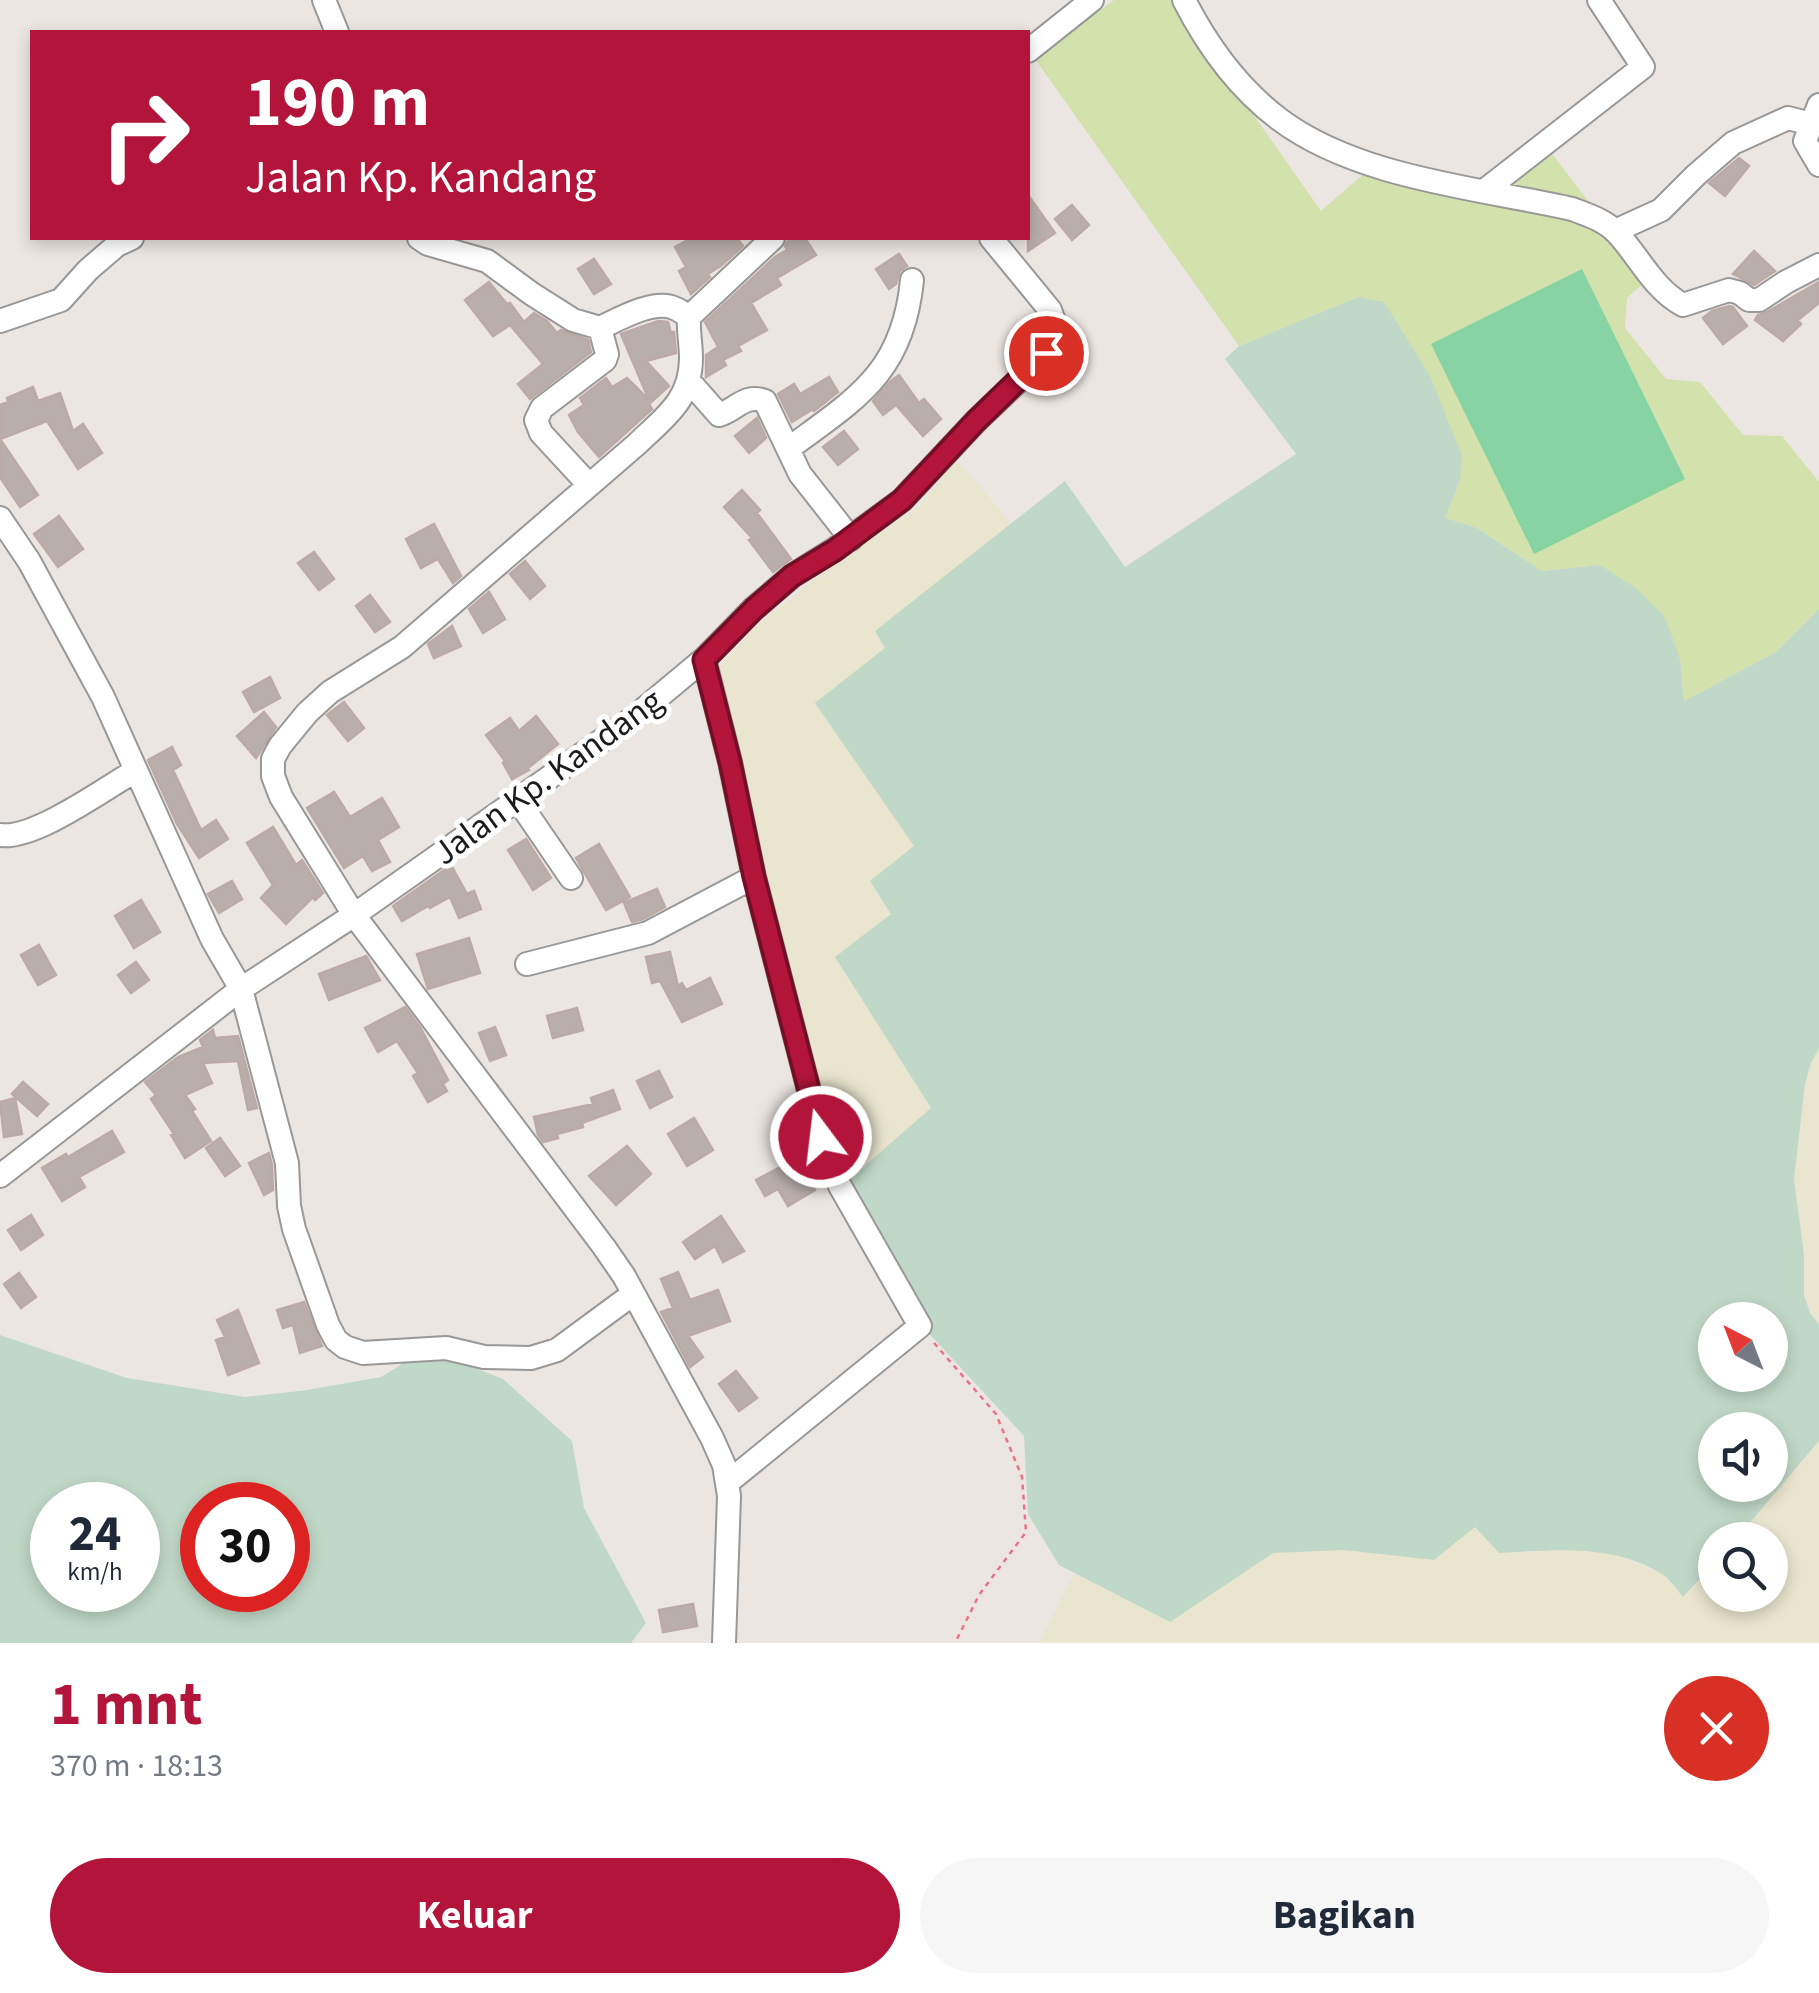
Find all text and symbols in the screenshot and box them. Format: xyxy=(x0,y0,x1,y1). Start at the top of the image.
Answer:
text: 190 m xyxy=(245,53,430,153)
icon: right xyxy=(80,70,210,200)
text: Jalan Kp. Kandang xyxy=(245,146,596,210)
pin xyxy=(1004,311,1089,396)
icon: arrive xyxy=(1019,326,1074,381)
street label: Jalan Kp. Kandang xyxy=(423,676,673,877)
position arrow xyxy=(769,1085,873,1189)
north arrow xyxy=(1698,1302,1788,1392)
map controls xyxy=(1698,1302,1788,1612)
button: sound xyxy=(1698,1412,1788,1502)
speed limit sign: 30 xyxy=(180,1482,310,1612)
text: 24 xyxy=(69,1499,121,1570)
button: search xyxy=(1698,1522,1788,1612)
text: km/h xyxy=(67,1554,123,1590)
text: 1 mnt xyxy=(50,1663,202,1748)
button: close xyxy=(1664,1676,1769,1781)
text: 370 m · 18:13 xyxy=(50,1743,223,1789)
button: Keluar xyxy=(50,1858,900,1973)
button: Bagikan xyxy=(920,1858,1769,1973)

